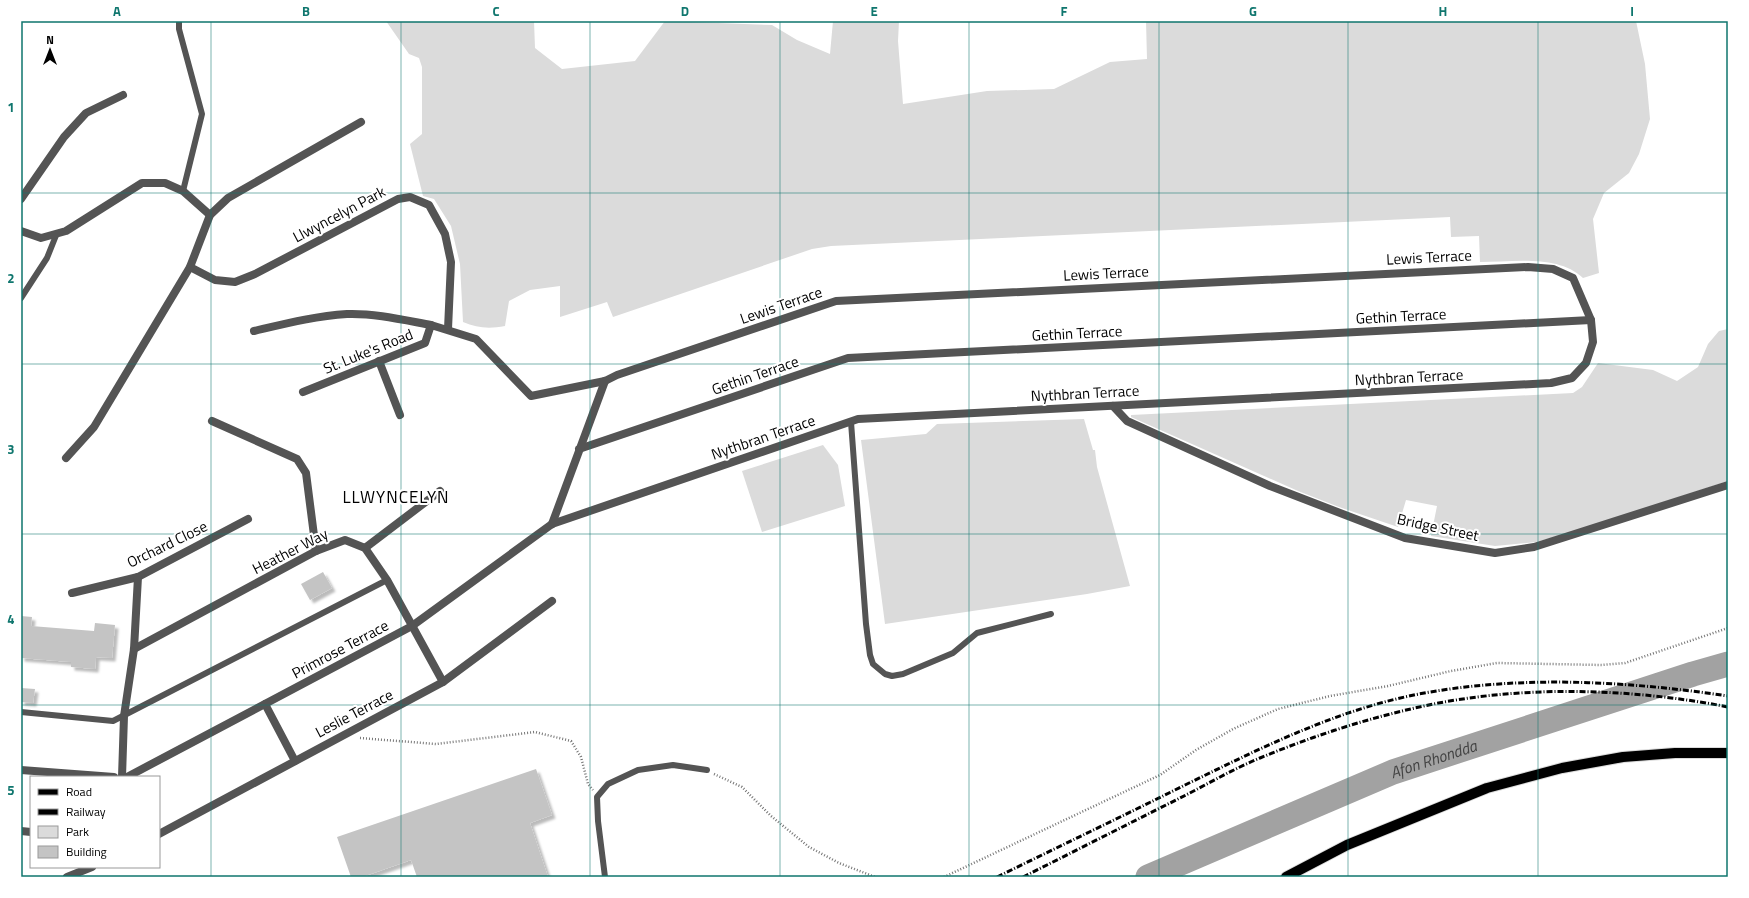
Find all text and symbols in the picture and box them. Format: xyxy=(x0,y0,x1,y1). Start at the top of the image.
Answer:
text: A xyxy=(113,1,121,21)
text: B xyxy=(302,1,310,21)
text: C xyxy=(492,1,500,21)
text: D xyxy=(681,1,689,21)
text: E xyxy=(870,1,878,21)
text: F xyxy=(1061,1,1068,21)
text: G xyxy=(1249,1,1257,21)
text: H xyxy=(1439,1,1447,21)
text: I xyxy=(1630,1,1634,21)
north arrow xyxy=(30,30,70,70)
text: N xyxy=(46,32,54,48)
text: 1 xyxy=(7,97,15,117)
street label: Llwyncelyn Park xyxy=(288,180,390,248)
street label: Lewis Terrace xyxy=(1386,243,1472,271)
street label: Lewis Terrace xyxy=(1063,259,1149,287)
text: 2 xyxy=(7,268,15,288)
street label: Lewis Terrace xyxy=(737,280,825,330)
street label: Gethin Terrace xyxy=(1355,302,1447,330)
street label: Gethin Terrace xyxy=(1031,319,1123,347)
street label: St. Luke's Road xyxy=(320,323,416,379)
street label: Gethin Terrace xyxy=(708,349,802,401)
street label: Nythbran Terrace xyxy=(1354,363,1464,391)
street label: Nythbran Terrace xyxy=(1030,379,1140,407)
street label: Nythbran Terrace xyxy=(708,408,818,466)
text: 3 xyxy=(7,439,15,459)
district label: LLWYNCELYN xyxy=(342,484,450,510)
street label: Bridge Street xyxy=(1395,507,1482,547)
street label: Orchard Close xyxy=(123,515,211,573)
street label: Heather Way xyxy=(248,522,332,580)
text: 4 xyxy=(7,609,15,629)
street label: Primrose Terrace xyxy=(287,614,393,684)
street label: Leslie Terrace xyxy=(311,683,397,743)
water label: Afon Rhondda xyxy=(1387,733,1481,784)
legend xyxy=(30,776,160,868)
text: 5 xyxy=(7,780,15,800)
text: Road xyxy=(66,782,92,801)
text: Railway xyxy=(66,802,106,821)
text: Park xyxy=(66,822,89,841)
text: Building xyxy=(66,842,107,861)

